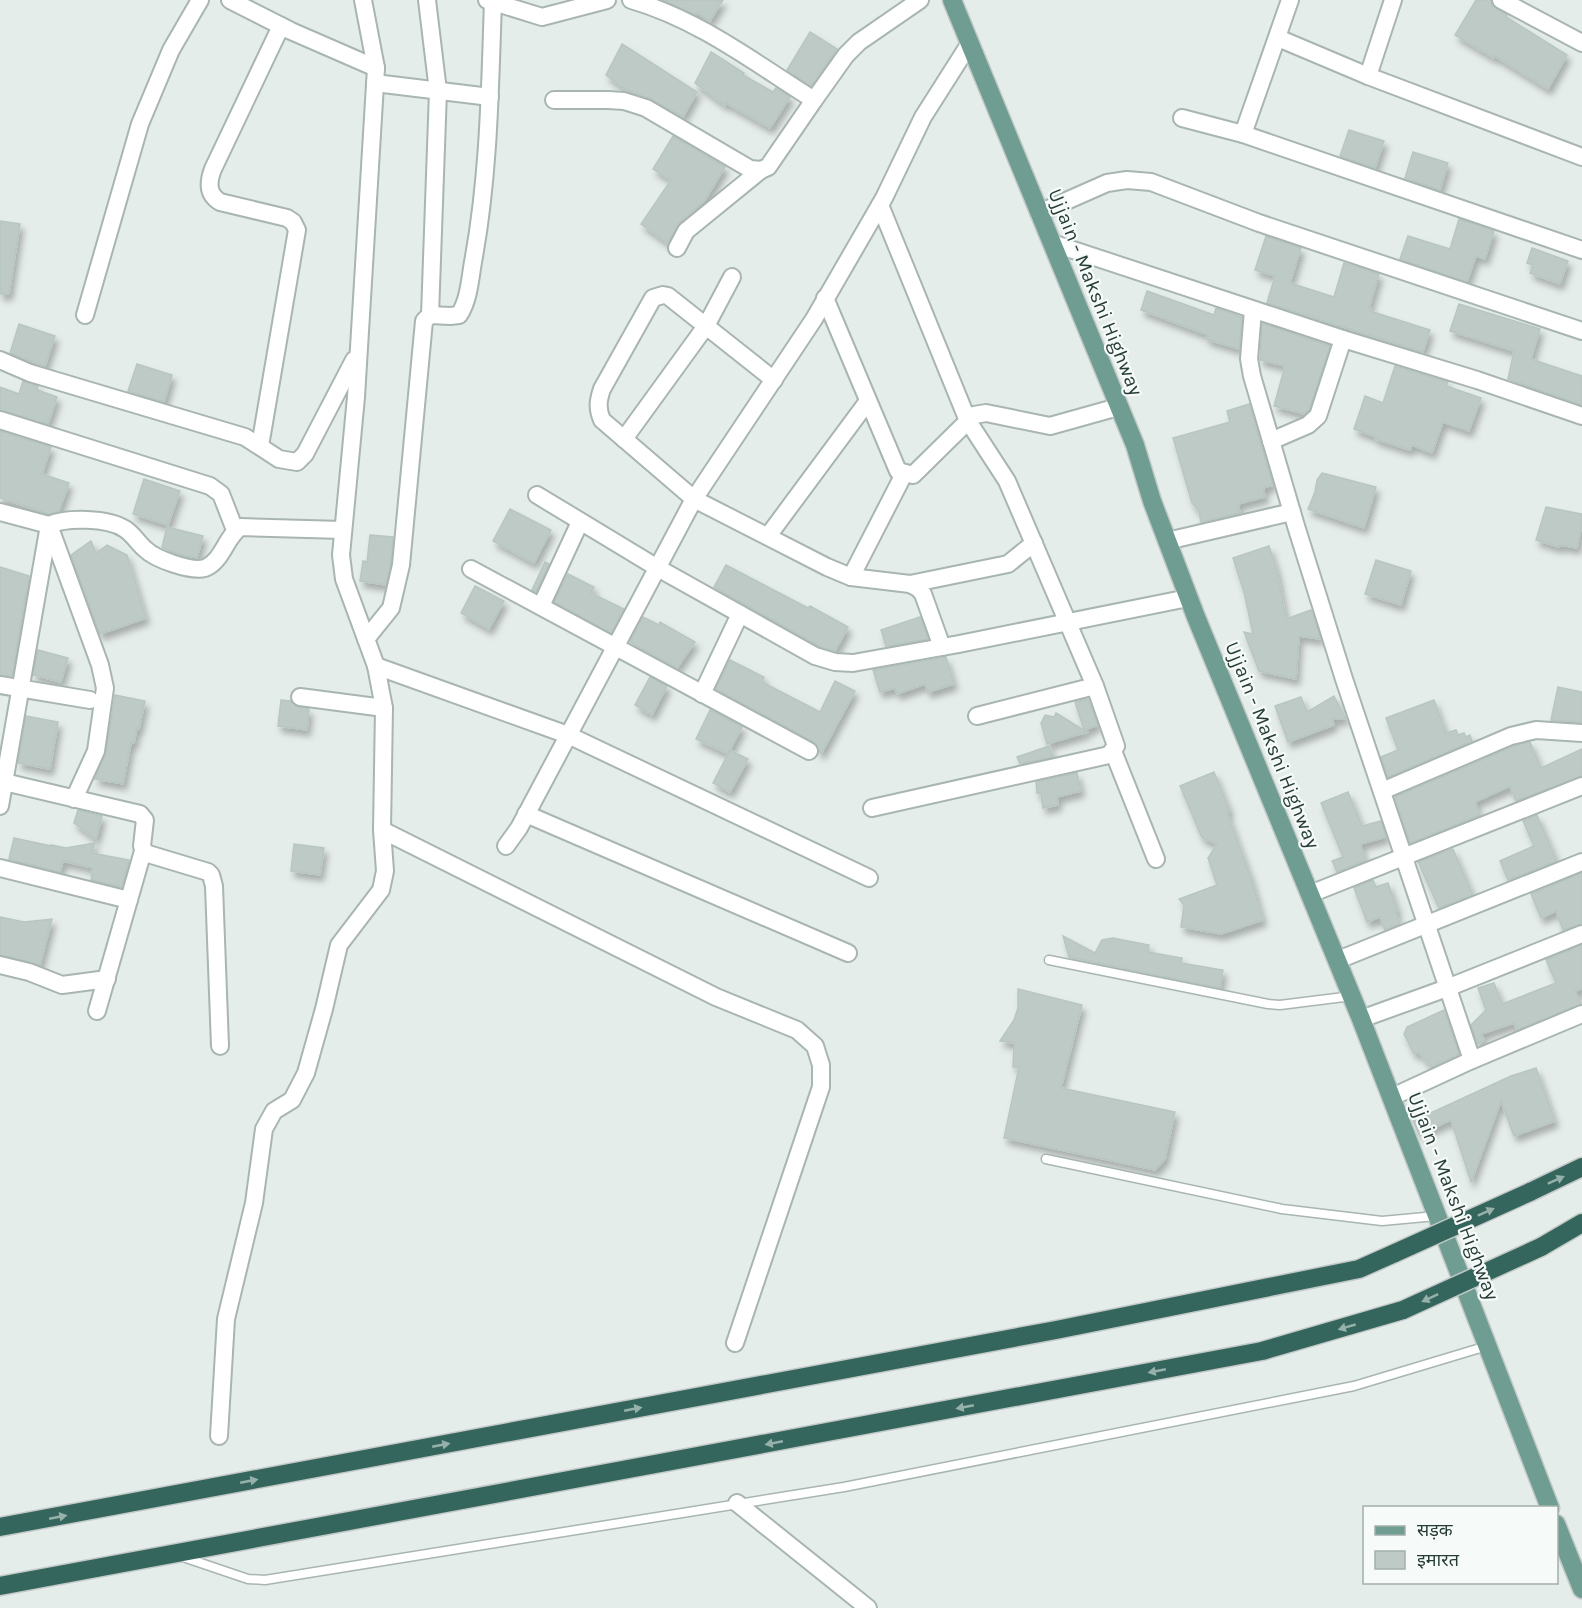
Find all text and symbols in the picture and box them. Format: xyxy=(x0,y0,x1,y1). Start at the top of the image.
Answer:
street label: Ujjain - Makshi Highway xyxy=(1043,185,1148,399)
street label: Ujjain - Makshi Highway xyxy=(1220,638,1325,852)
street label: Ujjain - Makshi Highway xyxy=(1403,1089,1504,1304)
one-way arrow xyxy=(1548,1176,1565,1185)
one-way arrow xyxy=(1478,1207,1496,1217)
one-way arrow xyxy=(1422,1293,1439,1302)
one-way arrow xyxy=(1338,1322,1356,1332)
one-way arrow xyxy=(1147,1367,1166,1376)
one-way arrow xyxy=(956,1403,975,1412)
one-way arrow xyxy=(623,1405,642,1414)
one-way arrow xyxy=(764,1439,783,1448)
one-way arrow xyxy=(432,1440,451,1449)
one-way arrow xyxy=(240,1476,259,1485)
legend xyxy=(1363,1506,1558,1584)
one-way arrow xyxy=(48,1512,67,1521)
text: सड़क xyxy=(1417,1519,1454,1541)
text: इमारत xyxy=(1417,1549,1460,1571)

